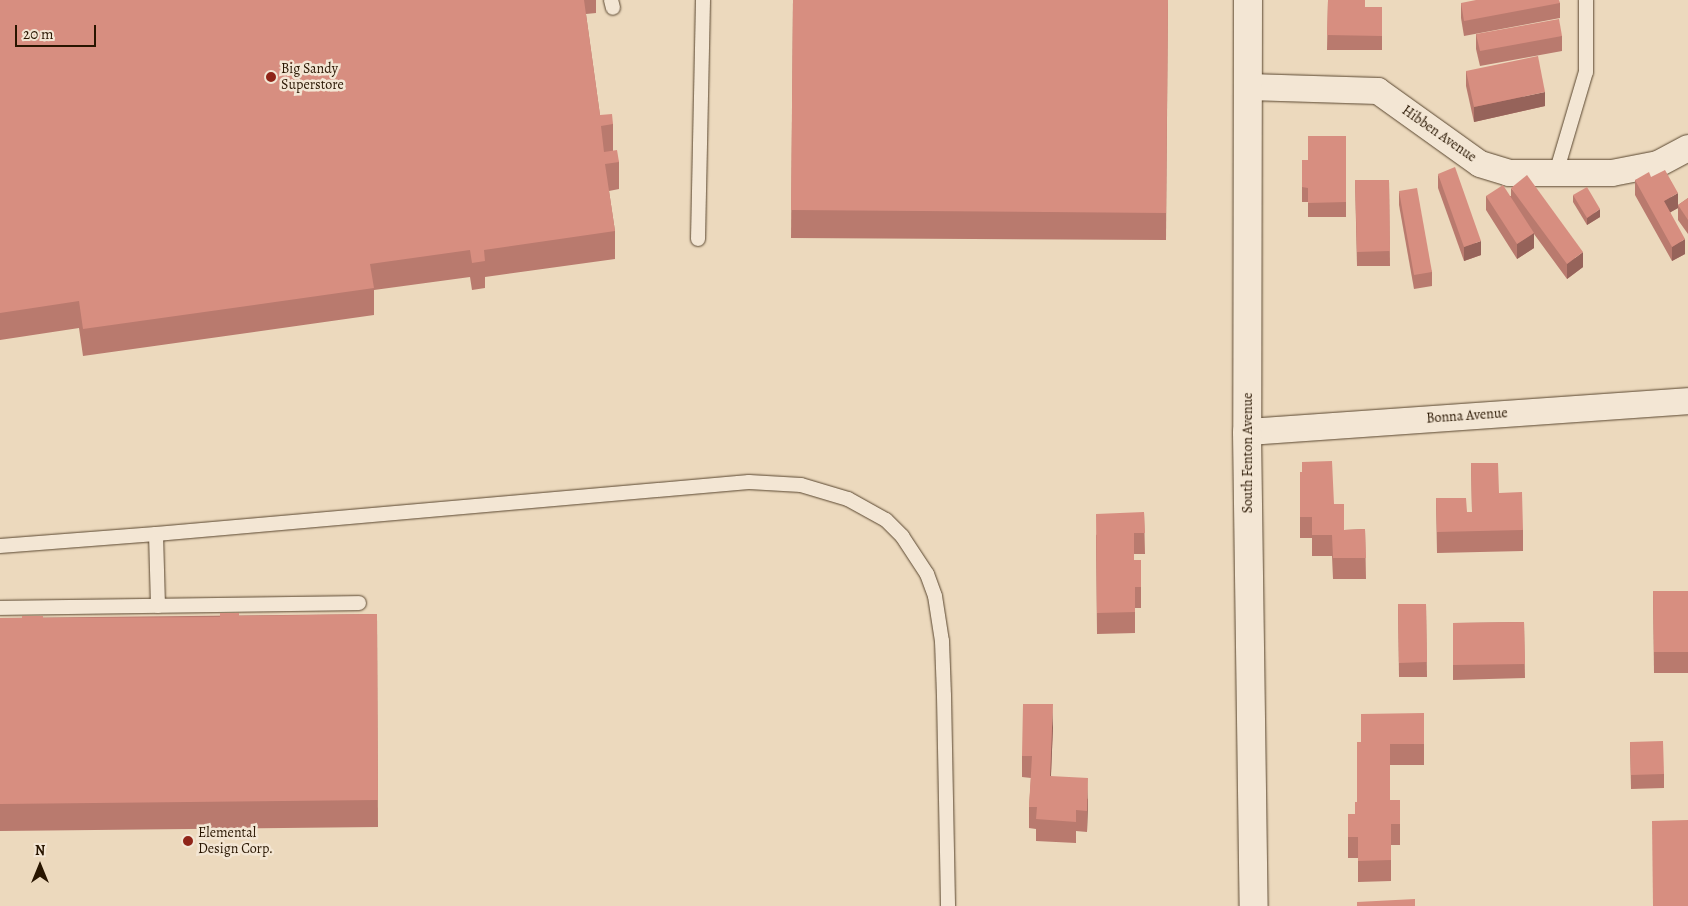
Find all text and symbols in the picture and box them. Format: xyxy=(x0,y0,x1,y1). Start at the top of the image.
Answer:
scale bar xyxy=(18,15,99,47)
text: 20 m xyxy=(23,24,54,44)
place label: Big Sandy Superstore xyxy=(281,61,344,94)
marker: Big Sandy Superstore xyxy=(265,71,277,83)
street label: Hibben Avenue xyxy=(1399,102,1479,166)
street label: South Fenton Avenue xyxy=(1240,393,1256,513)
street label: Bonna Avenue xyxy=(1426,405,1508,427)
place label: Elemental Design Corp. xyxy=(198,825,273,858)
marker: Elemental Design Corp. xyxy=(182,835,194,847)
north arrow xyxy=(15,841,65,891)
text: N xyxy=(35,841,45,860)

